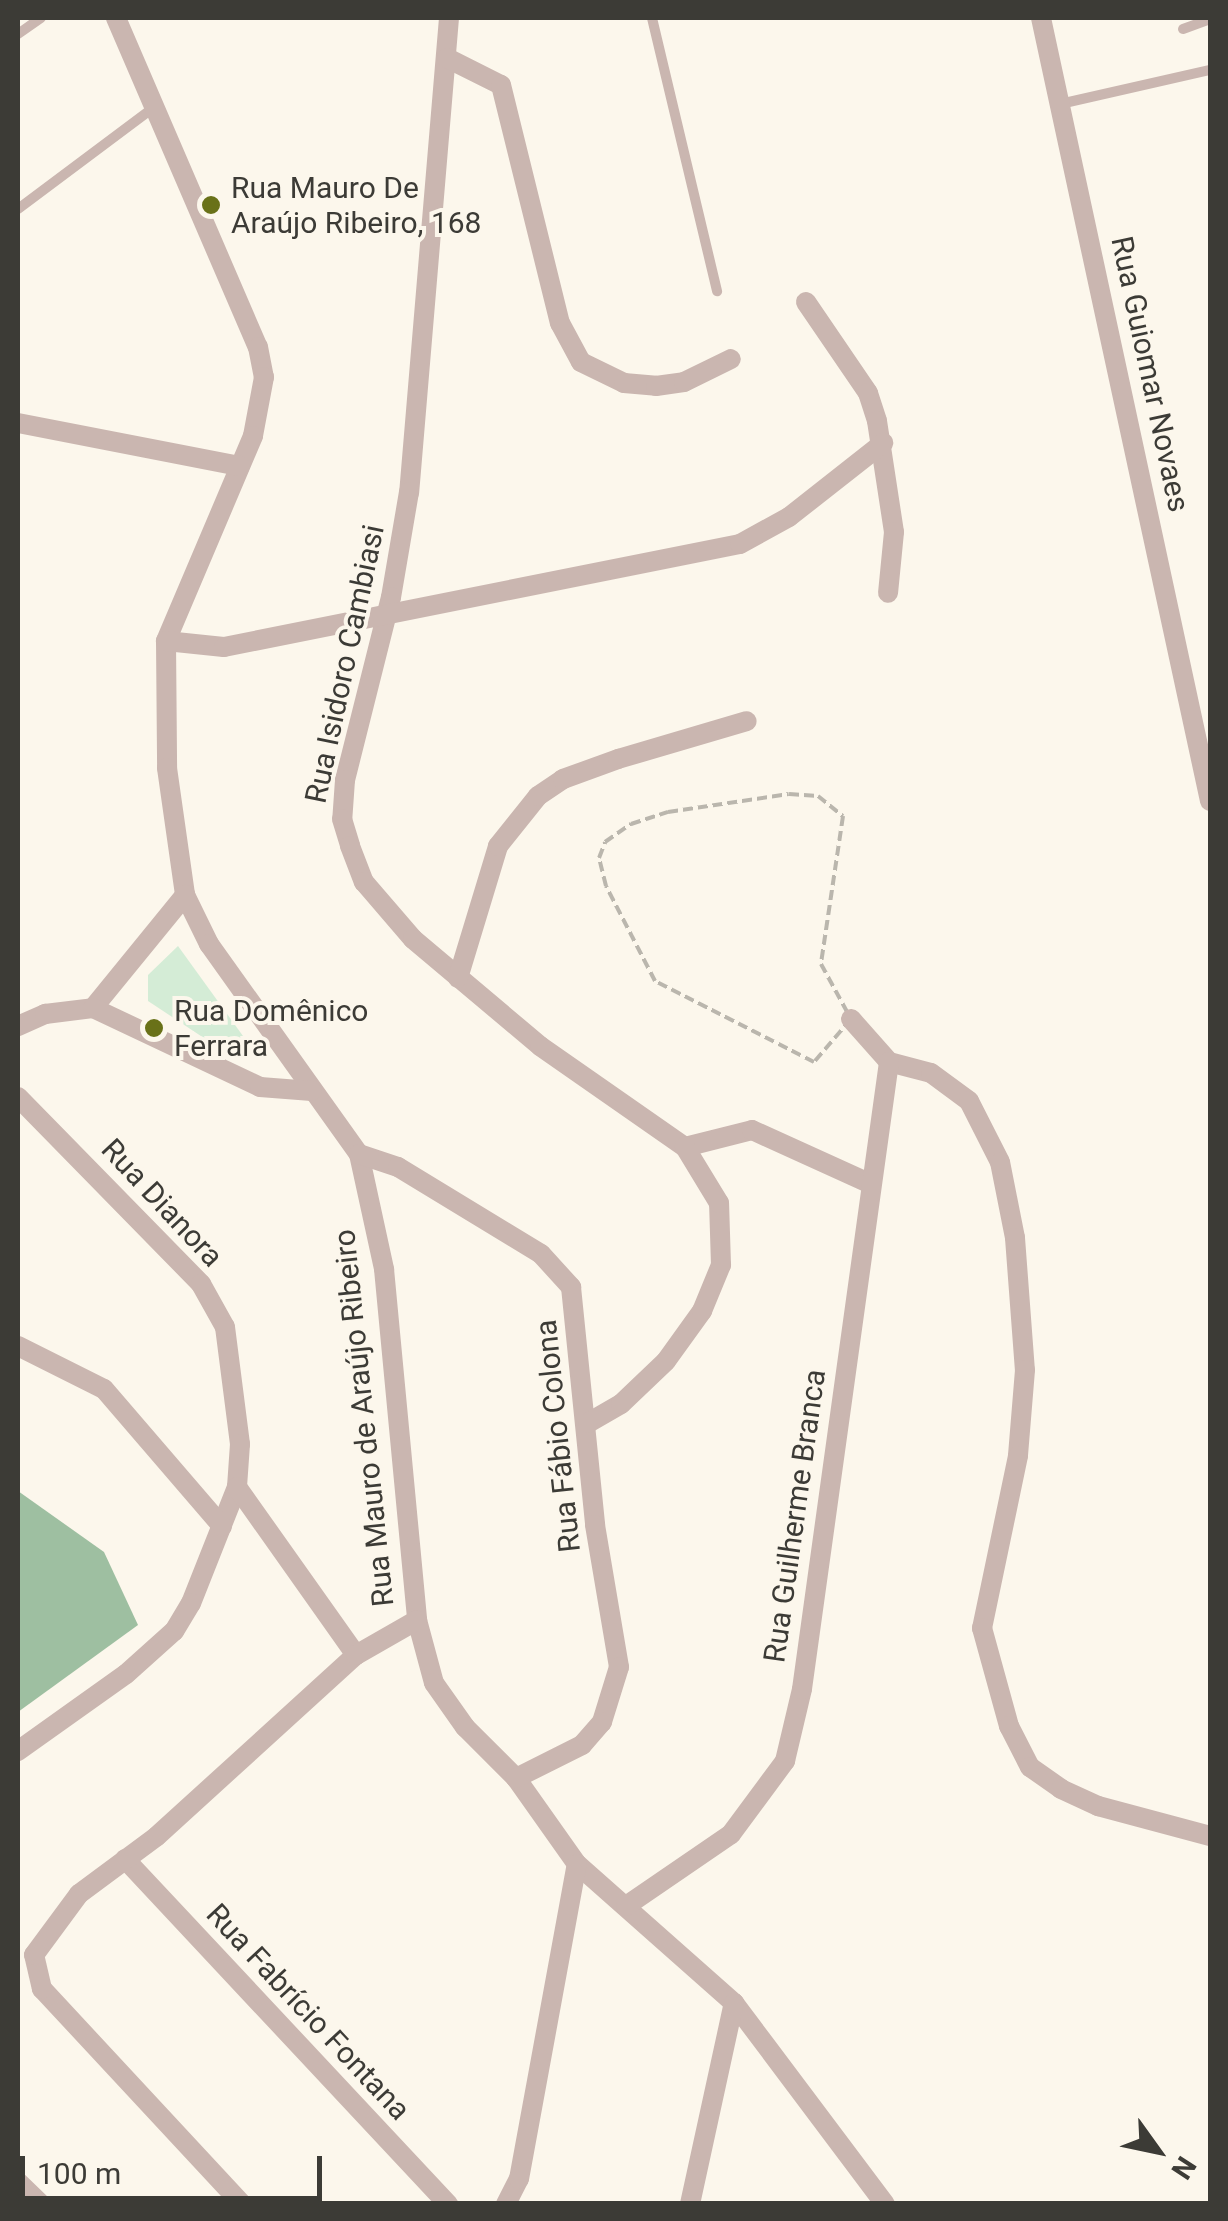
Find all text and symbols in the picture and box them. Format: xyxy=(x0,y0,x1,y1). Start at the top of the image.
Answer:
place label: Rua Mauro De Araújo Ribeiro, 168 xyxy=(231,170,481,240)
marker: Rua Mauro De Araújo Ribeiro, 168 xyxy=(200,194,222,216)
street label: Rua Guiomar Novaes xyxy=(1103,233,1197,515)
street label: Rua Isidoro Cambiasi xyxy=(298,522,392,806)
place label: Rua Domênico Ferrara xyxy=(174,993,368,1064)
marker: Rua Domênico Ferrara xyxy=(143,1017,165,1039)
street label: Rua Dianora xyxy=(94,1132,230,1274)
street label: Rua Mauro de Araújo Ribeiro xyxy=(326,1228,402,1608)
street label: Rua Fábio Colona xyxy=(528,1318,588,1554)
street label: Rua Guilherme Branca xyxy=(757,1367,833,1665)
street label: Rua Fabrício Fontana xyxy=(199,1897,417,2127)
north arrow xyxy=(1108,2101,1208,2201)
scale bar xyxy=(25,2136,328,2198)
text: N xyxy=(1164,2150,1203,2185)
text: 100 m xyxy=(37,2156,121,2191)

